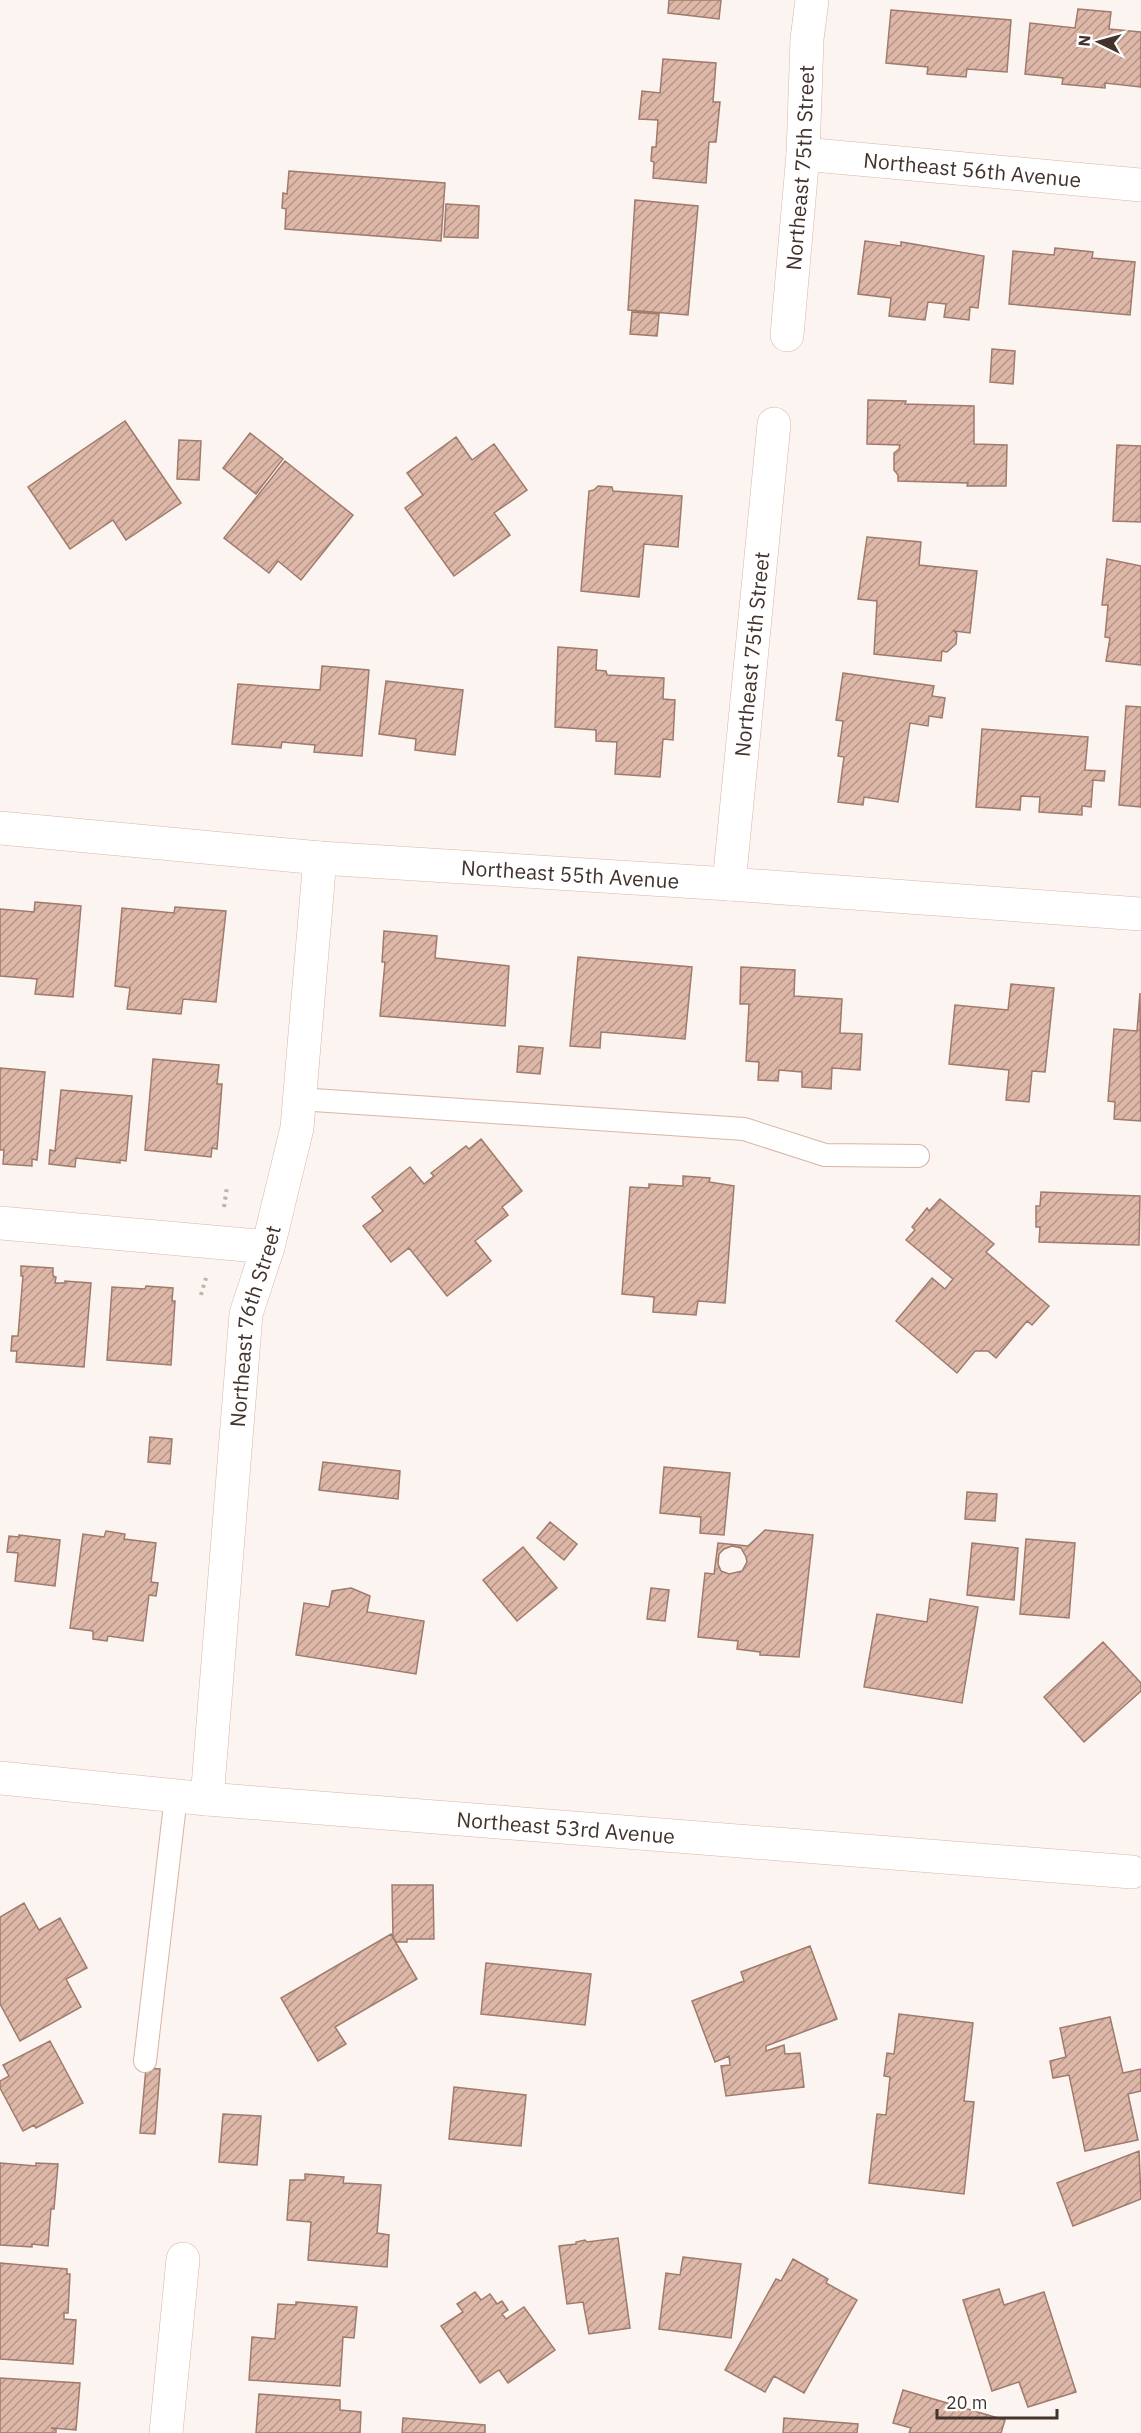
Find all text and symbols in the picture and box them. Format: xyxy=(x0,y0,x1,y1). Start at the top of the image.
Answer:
north arrow xyxy=(1069,12,1129,72)
text: N xyxy=(1074,34,1095,47)
street label: Northeast 75th Street xyxy=(779,64,820,272)
street label: Northeast 56th Avenue xyxy=(862,146,1082,193)
street label: Northeast 75th Street xyxy=(728,550,775,758)
street label: Northeast 55th Avenue xyxy=(460,853,680,895)
street label: Northeast 76th Street xyxy=(223,1222,287,1428)
street label: Northeast 53rd Avenue xyxy=(456,1805,676,1850)
scale bar xyxy=(937,2382,1057,2420)
text: 20 m xyxy=(946,2391,988,2414)

